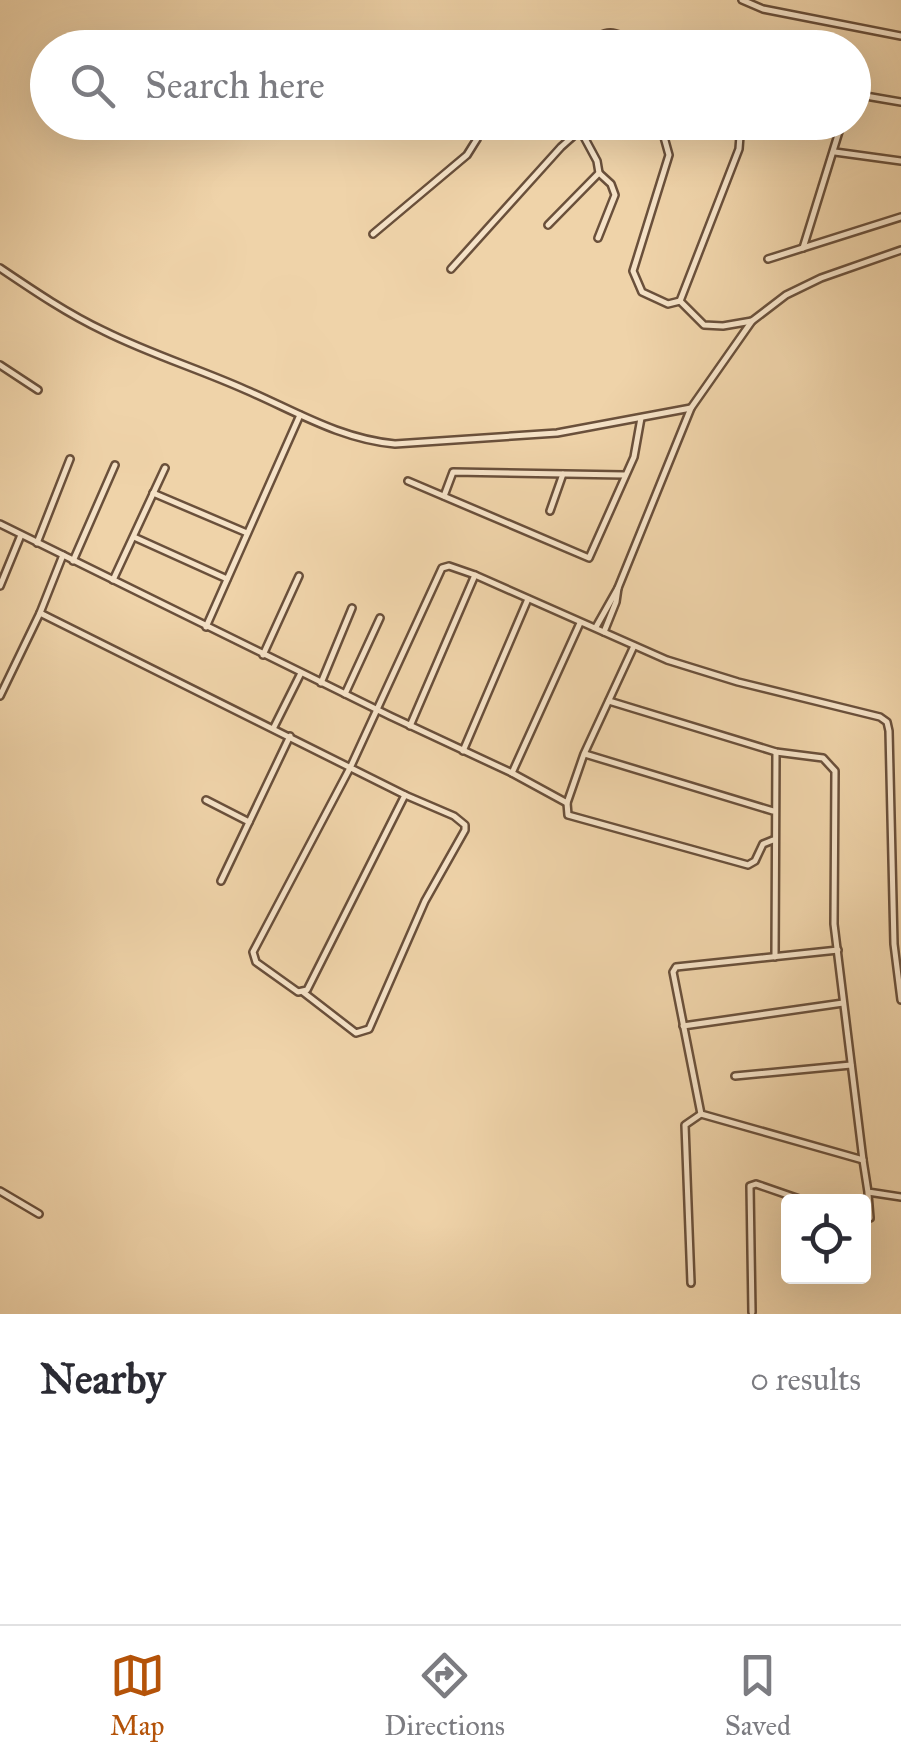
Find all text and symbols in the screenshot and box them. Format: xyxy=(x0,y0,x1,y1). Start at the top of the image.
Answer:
search box xyxy=(30,30,871,140)
icon: search xyxy=(65,58,120,113)
text: Search here xyxy=(145,62,325,108)
map controls xyxy=(781,1194,871,1284)
button: locate xyxy=(781,1194,871,1284)
text: Nearby xyxy=(40,1353,165,1405)
text: 0 results xyxy=(750,1360,861,1399)
tab: Map xyxy=(110,1648,165,1743)
tab: Directions xyxy=(384,1648,505,1743)
tab: Saved xyxy=(725,1648,791,1743)

